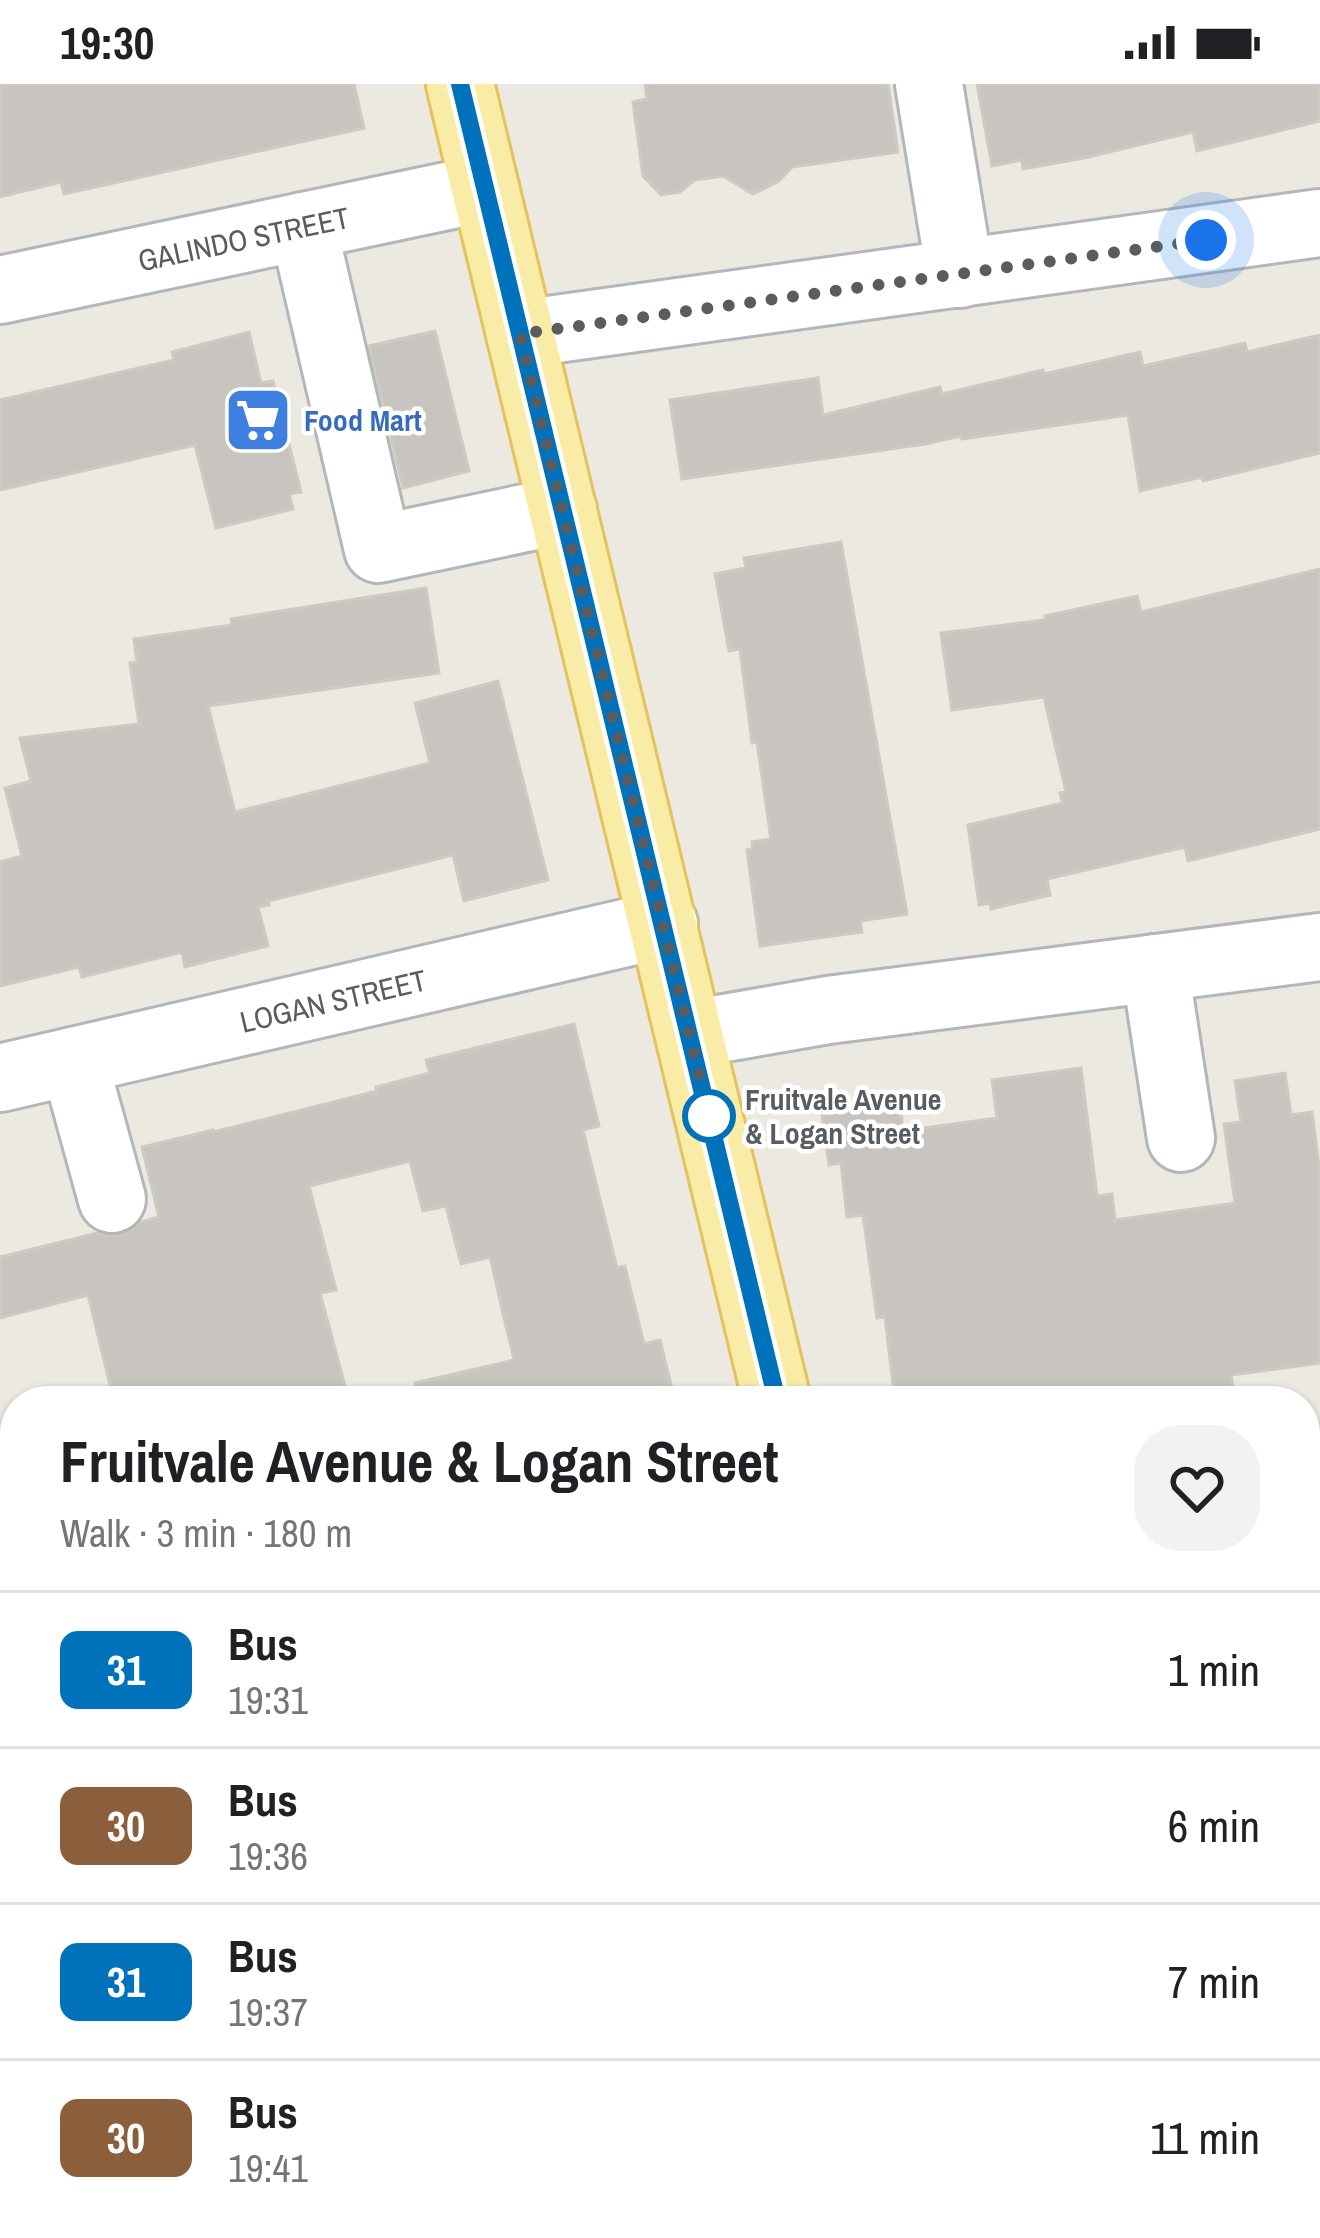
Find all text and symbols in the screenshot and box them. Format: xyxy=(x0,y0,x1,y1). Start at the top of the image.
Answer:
text: 19:30 xyxy=(60,12,154,73)
street label: GALINDO STREET xyxy=(134,197,353,280)
your location xyxy=(1176,210,1236,270)
supermarket icon: Food Mart xyxy=(223,385,293,455)
place label: Food Mart xyxy=(304,400,422,440)
street label: LOGAN STREET xyxy=(236,960,430,1042)
place label: Fruitvale Avenue & Logan Street xyxy=(745,1079,941,1153)
marker: Fruitvale Avenue & Logan Street xyxy=(684,1091,734,1141)
text: Fruitvale Avenue & Logan Street xyxy=(60,1423,779,1500)
button: heart xyxy=(1134,1425,1260,1551)
text: Walk · 3 min · 180 m xyxy=(60,1507,352,1559)
text: Bus xyxy=(228,1613,298,1674)
text: 1 min xyxy=(1168,1639,1260,1700)
text: 31 xyxy=(107,1642,145,1698)
text: 19:31 xyxy=(228,1674,308,1726)
text: Bus xyxy=(228,1769,298,1830)
text: 6 min xyxy=(1168,1795,1260,1856)
text: 30 xyxy=(107,1798,145,1854)
text: 19:36 xyxy=(228,1830,308,1882)
text: Bus xyxy=(228,1925,298,1986)
text: 7 min xyxy=(1168,1951,1260,2012)
text: 31 xyxy=(107,1954,145,2010)
text: 19:37 xyxy=(228,1986,308,2038)
text: Bus xyxy=(228,2081,298,2142)
text: 11 min xyxy=(1150,2107,1260,2168)
text: 30 xyxy=(107,2110,145,2166)
text: 19:41 xyxy=(228,2142,308,2194)

